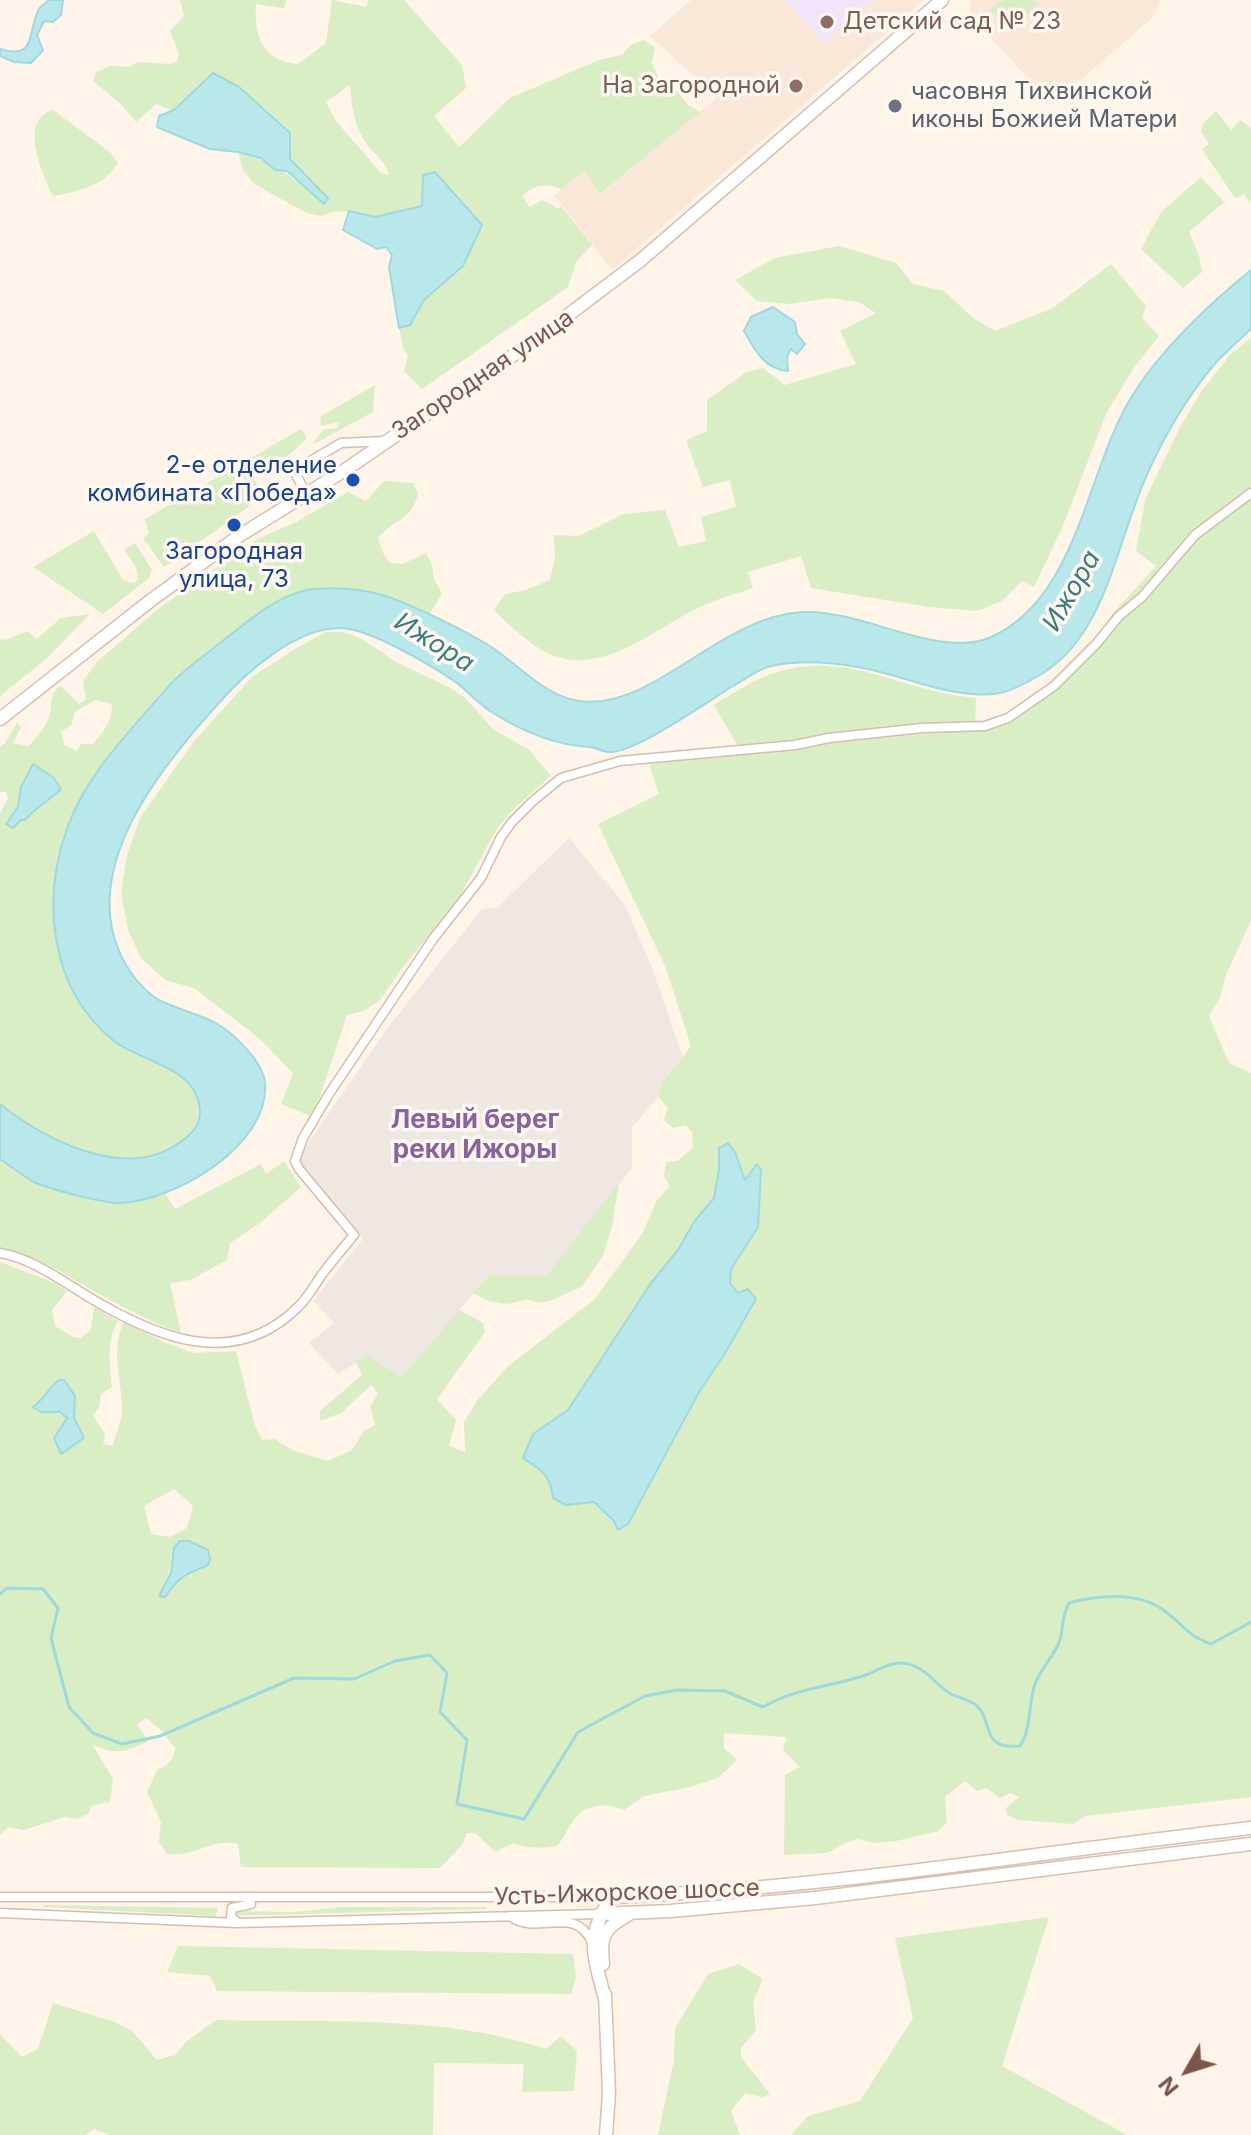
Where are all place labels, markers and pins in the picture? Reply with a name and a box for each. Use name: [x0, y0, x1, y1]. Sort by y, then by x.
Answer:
place label: Детский сад № 23: [843, 8, 1061, 36]
marker: Детский сад № 23: [818, 13, 836, 31]
place label: На Загородной: [602, 72, 780, 100]
marker: На Загородной: [787, 77, 805, 95]
place label: часовня Тихвинской иконы Божией Матери: [911, 78, 1177, 134]
marker: часовня Тихвинской иконы Божией Матери: [886, 97, 904, 115]
place label: 2-е отделение комбината «Победа»: [87, 452, 337, 508]
marker: 2-е отделение комбината «Победа»: [344, 471, 362, 489]
marker: Загородная улица, 73: [225, 516, 243, 534]
place label: Загородная улица, 73: [165, 538, 303, 594]

